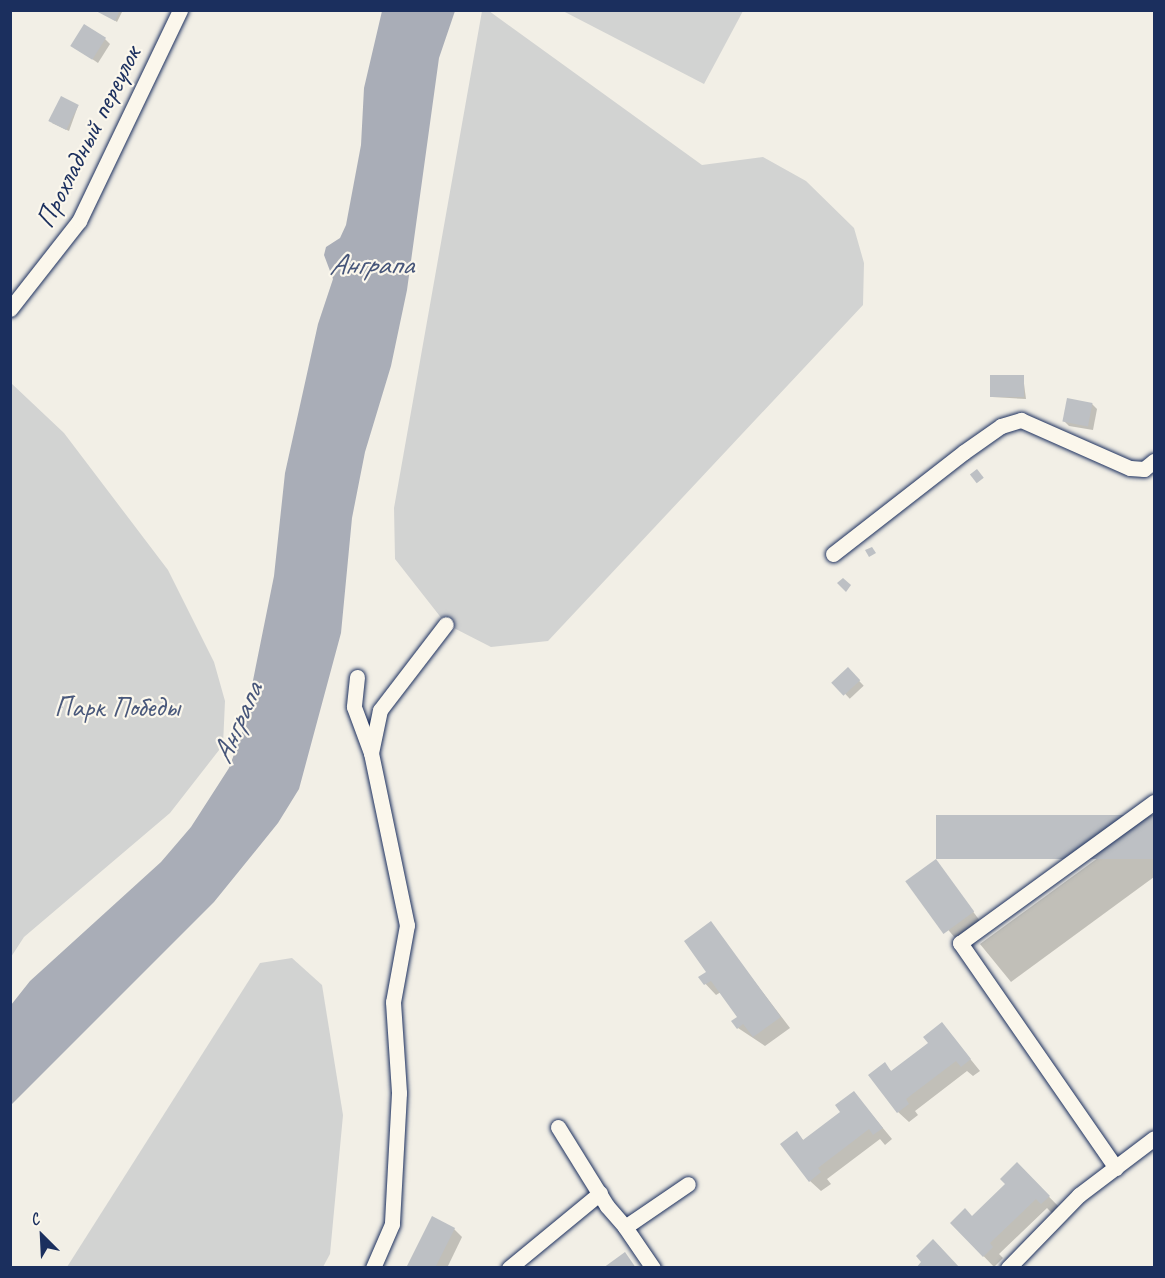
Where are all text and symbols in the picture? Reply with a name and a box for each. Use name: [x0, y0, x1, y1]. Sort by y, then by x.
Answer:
street label: Прохладный переулок: [28, 41, 148, 233]
water label: Анграпа: [329, 246, 413, 282]
water label: Анграпа: [203, 677, 271, 769]
park label: Парк Победы: [55, 690, 179, 724]
north arrow: [12, 1206, 72, 1266]
text: С: [27, 1209, 42, 1230]

